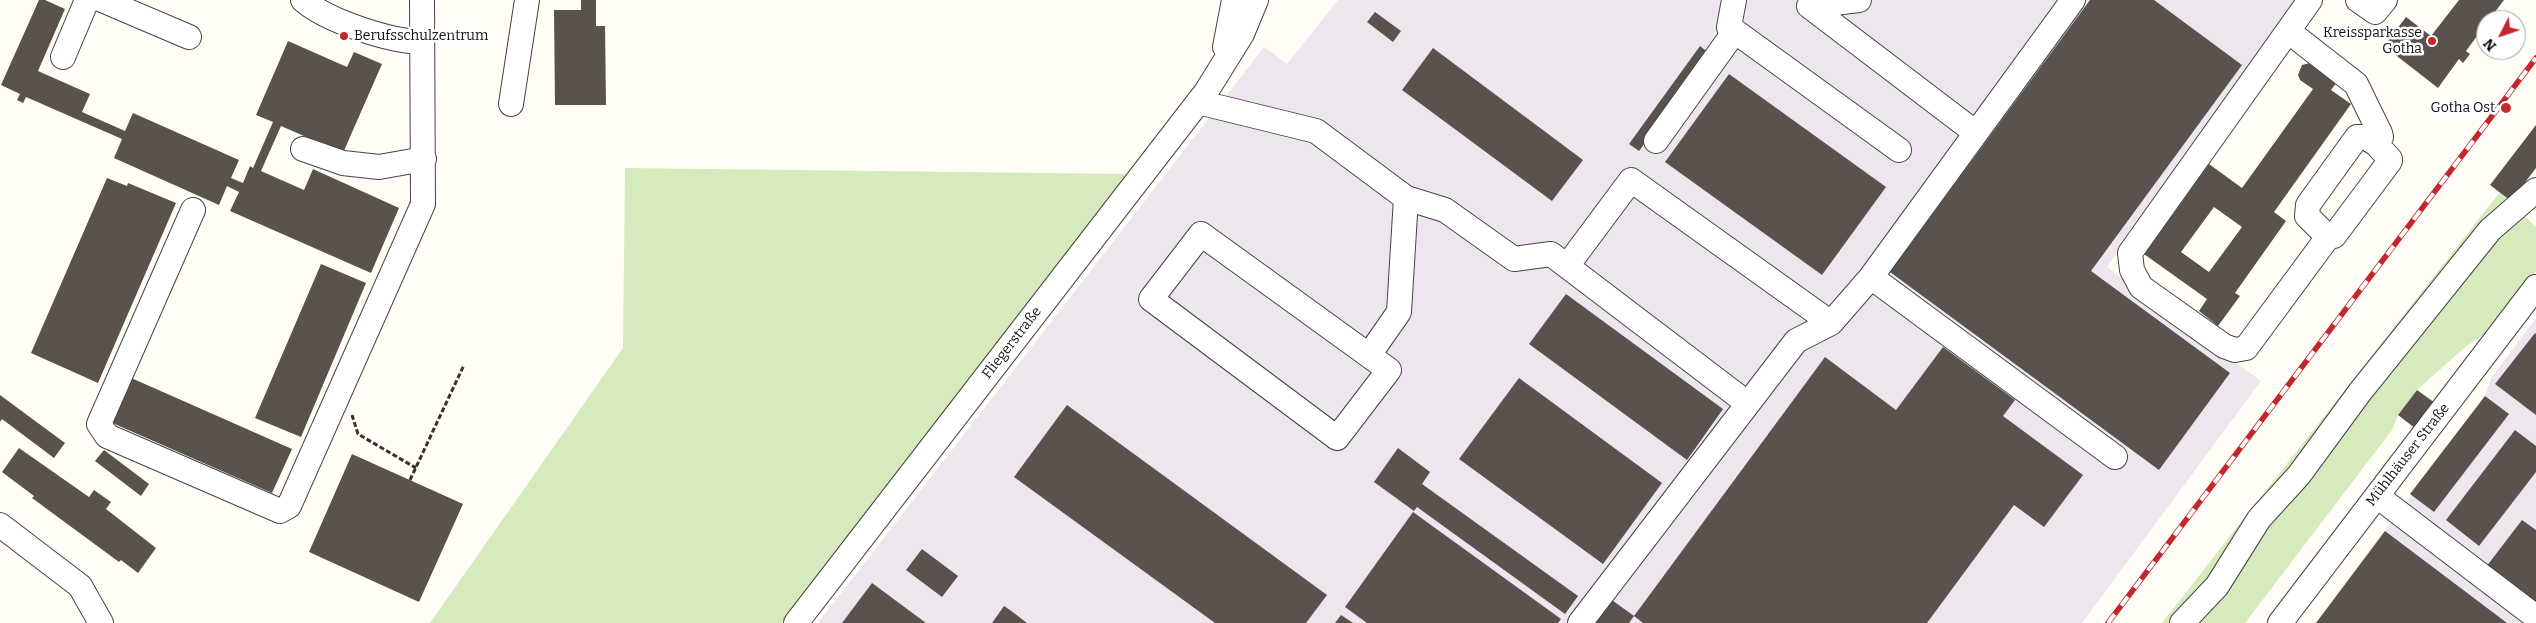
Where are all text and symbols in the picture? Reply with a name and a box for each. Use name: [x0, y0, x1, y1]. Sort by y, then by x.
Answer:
north arrow: [2476, 10, 2526, 60]
place label: Kreissparkasse Gotha: [2323, 25, 2422, 58]
place label: Berufsschulzentrum: [354, 28, 488, 44]
marker: Berufsschulzentrum: [338, 30, 350, 42]
marker: Kreissparkasse Gotha: [2426, 35, 2438, 47]
text: N: [2480, 35, 2500, 54]
place label: Gotha Ost: [2430, 100, 2495, 116]
marker: Gotha Ost: [2499, 101, 2513, 115]
street label: Fliegerstraße: [979, 304, 1045, 382]
street label: Mühlhäuser Straße: [2363, 400, 2453, 510]

